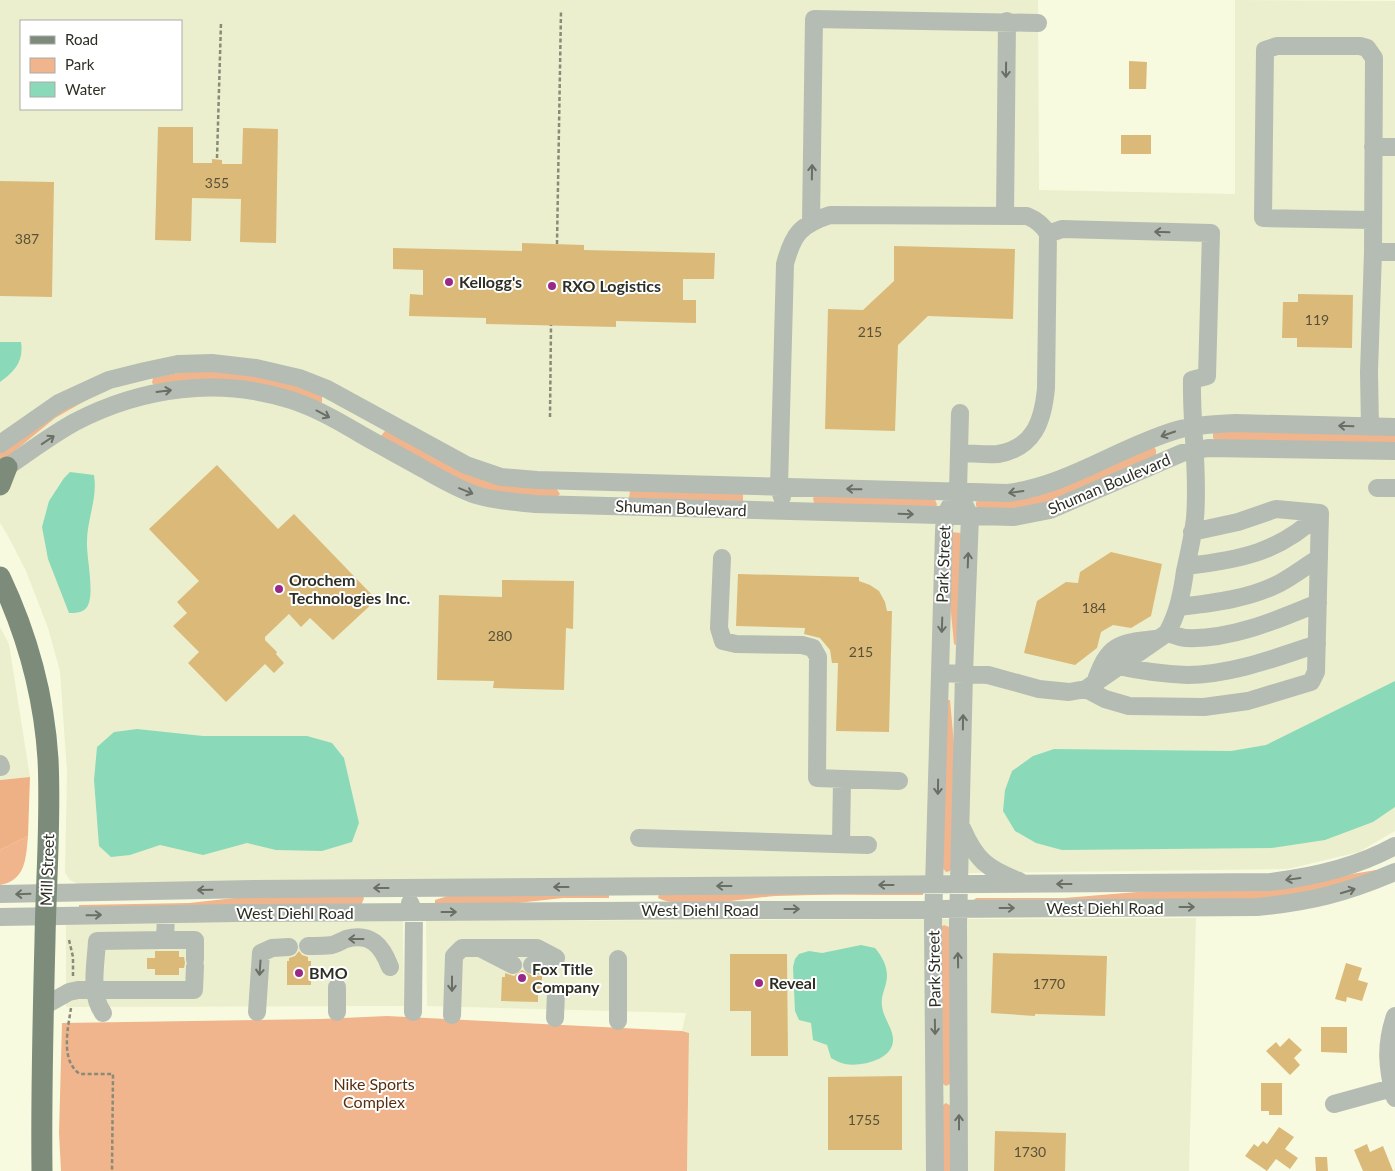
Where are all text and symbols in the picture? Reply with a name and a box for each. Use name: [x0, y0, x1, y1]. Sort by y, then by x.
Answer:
legend: [20, 20, 182, 110]
text: Road: [65, 30, 98, 48]
text: Park: [65, 55, 95, 73]
one-way arrow: [1001, 62, 1011, 78]
text: Water: [65, 80, 106, 98]
one-way arrow: [807, 164, 817, 180]
house number: 355: [205, 174, 229, 191]
one-way arrow: [1154, 227, 1170, 236]
house number: 387: [15, 230, 39, 247]
place label: Kellogg's: [459, 272, 522, 291]
marker: Kellogg's: [443, 276, 455, 288]
place label: RXO Logistics: [562, 276, 661, 295]
marker: RXO Logistics: [546, 280, 558, 292]
house number: 119: [1305, 311, 1329, 328]
house number: 215: [858, 323, 882, 340]
one-way arrow: [156, 386, 172, 396]
one-way arrow: [315, 409, 330, 419]
one-way arrow: [1339, 421, 1355, 431]
one-way arrow: [1160, 429, 1176, 439]
one-way arrow: [41, 435, 55, 445]
street label: Shuman Boulevard: [1045, 449, 1173, 518]
one-way arrow: [846, 484, 862, 494]
one-way arrow: [458, 487, 473, 496]
one-way arrow: [1009, 487, 1025, 497]
street label: Shuman Boulevard: [615, 496, 747, 519]
one-way arrow: [898, 510, 914, 519]
street label: Park Street: [932, 525, 953, 603]
one-way arrow: [963, 552, 972, 568]
place label: Orochem Technologies Inc.: [289, 570, 411, 607]
marker: Orochem Technologies Inc.: [273, 583, 285, 595]
house number: 184: [1082, 599, 1106, 616]
one-way arrow: [937, 617, 946, 633]
house number: 280: [488, 627, 512, 644]
house number: 215: [849, 643, 873, 660]
one-way arrow: [958, 715, 968, 731]
one-way arrow: [933, 779, 942, 795]
street label: Mill Street: [36, 833, 57, 906]
one-way arrow: [1285, 874, 1301, 884]
one-way arrow: [1056, 879, 1072, 889]
one-way arrow: [879, 880, 895, 890]
one-way arrow: [716, 881, 732, 891]
one-way arrow: [554, 882, 570, 892]
one-way arrow: [374, 884, 390, 893]
one-way arrow: [197, 885, 214, 895]
one-way arrow: [1340, 885, 1356, 895]
one-way arrow: [15, 889, 32, 899]
street label: West Diehl Road: [1046, 898, 1164, 917]
street label: West Diehl Road: [641, 900, 759, 919]
one-way arrow: [1178, 902, 1195, 912]
street label: West Diehl Road: [236, 903, 354, 922]
one-way arrow: [998, 903, 1015, 913]
one-way arrow: [784, 904, 800, 914]
one-way arrow: [440, 907, 457, 917]
one-way arrow: [86, 911, 102, 920]
street label: Park Street: [923, 930, 944, 1008]
one-way arrow: [348, 934, 364, 944]
one-way arrow: [953, 952, 963, 968]
place label: Fox Title Company: [532, 959, 600, 996]
one-way arrow: [255, 960, 264, 976]
place label: BMO: [309, 963, 348, 982]
marker: BMO: [293, 967, 305, 979]
marker: Fox Title Company: [516, 972, 528, 984]
place label: Reveal: [769, 973, 816, 992]
house number: 1770: [1033, 975, 1065, 992]
one-way arrow: [447, 976, 457, 992]
marker: Reveal: [753, 977, 765, 989]
one-way arrow: [930, 1018, 940, 1035]
park label: Nike Sports Complex: [333, 1074, 415, 1111]
house number: 1755: [848, 1111, 880, 1128]
one-way arrow: [954, 1115, 964, 1131]
house number: 1730: [1014, 1143, 1046, 1160]

